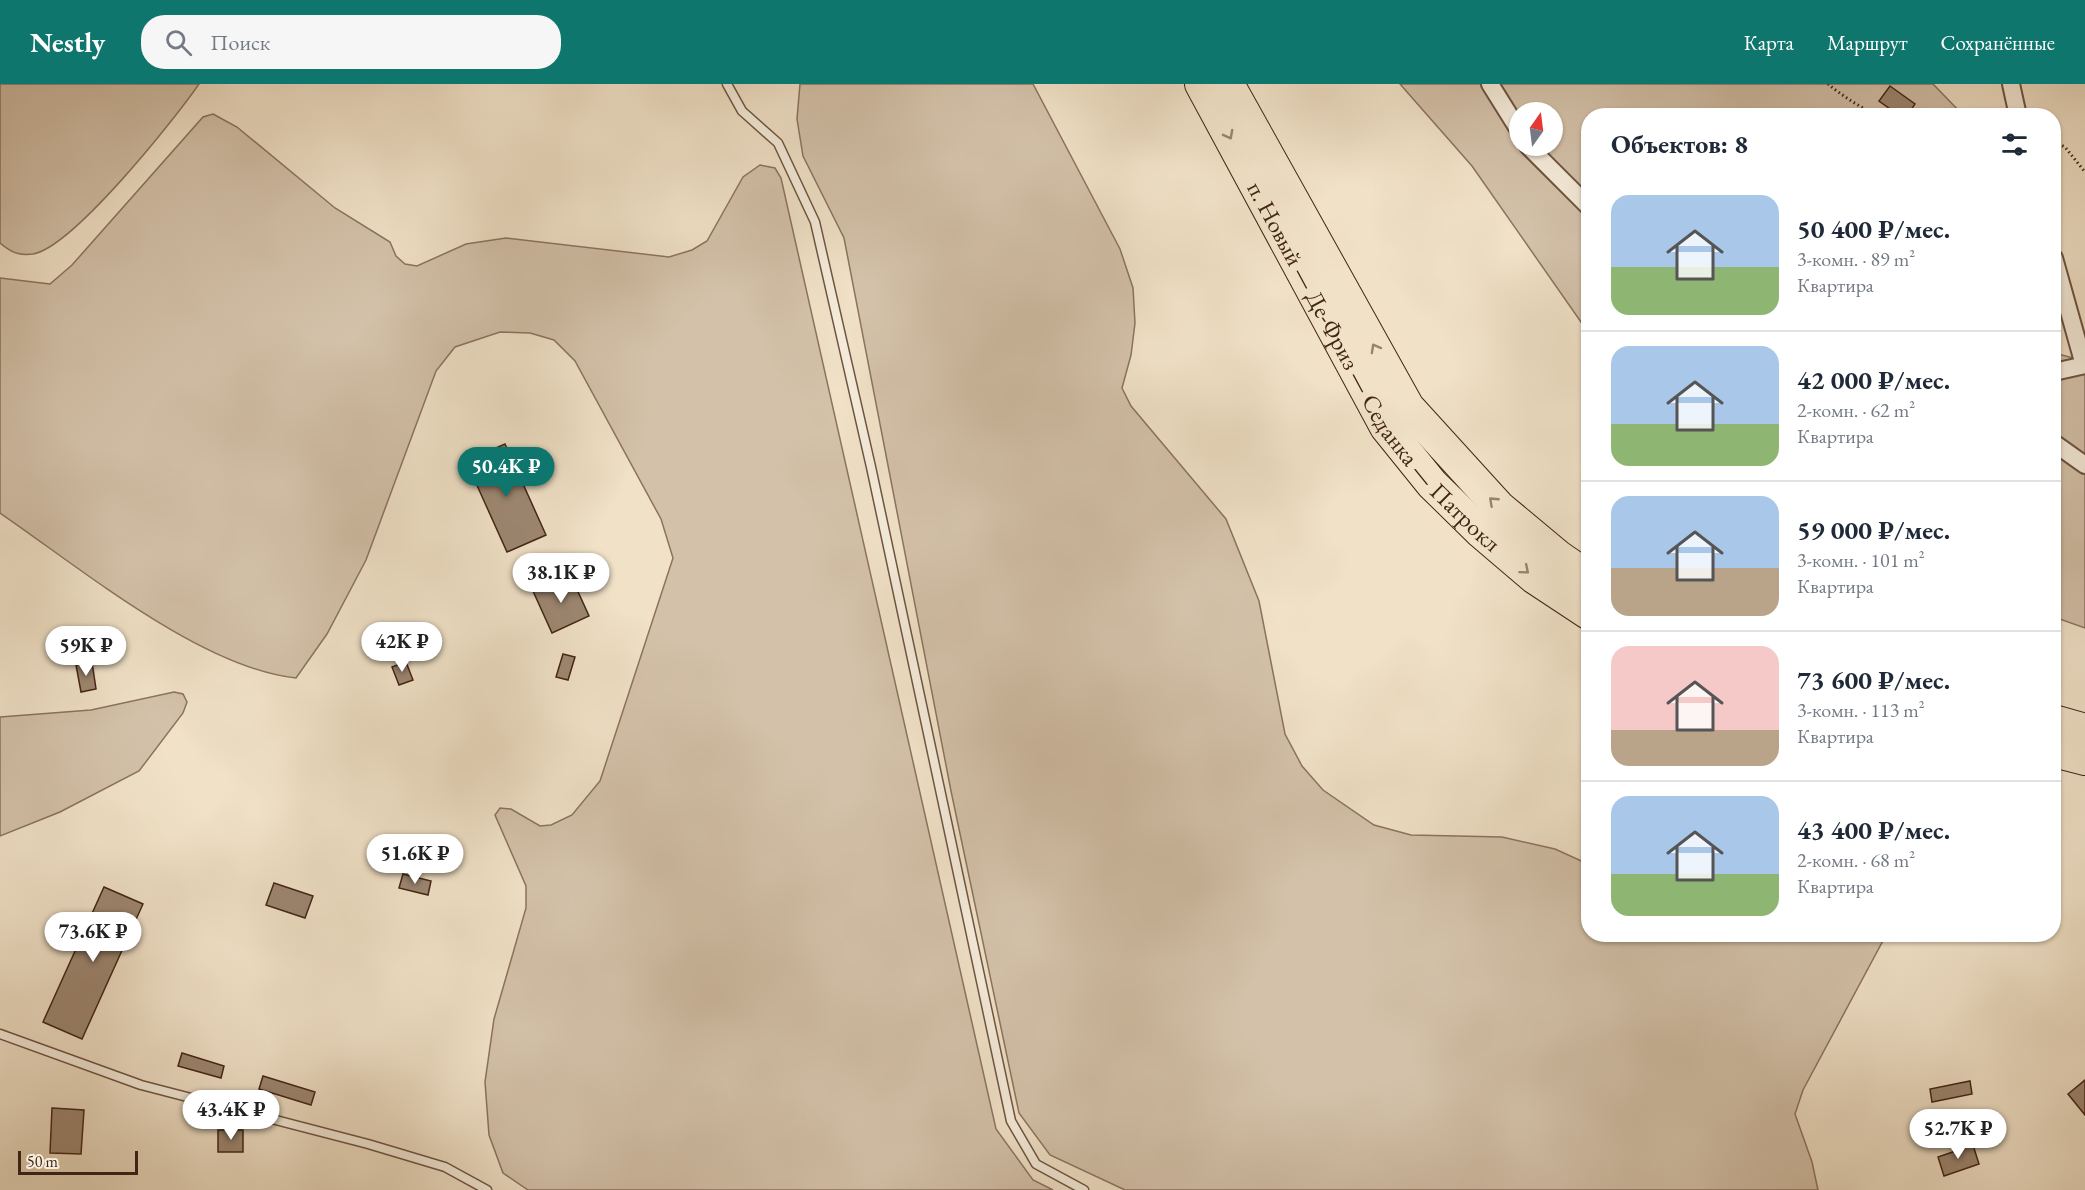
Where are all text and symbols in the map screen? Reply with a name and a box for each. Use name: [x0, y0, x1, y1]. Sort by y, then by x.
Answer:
search box: [141, 15, 561, 69]
text: Nestly: [30, 24, 105, 60]
icon: search: [162, 26, 195, 59]
text: Поиск: [210, 28, 270, 57]
text: Карта: [1744, 29, 1794, 56]
text: Маршрут: [1827, 29, 1908, 56]
text: Сохранённые: [1941, 29, 2055, 56]
north arrow: [1509, 102, 1563, 156]
map controls: [1509, 102, 1563, 156]
text: Объектов: 8: [1611, 127, 1748, 161]
icon: filters: [1998, 128, 2031, 161]
one-way arrow: [1222, 129, 1233, 140]
street label: п. Новый — Де-Фриз — Седанка — Патрокл: [1241, 176, 1508, 558]
text: 50 400 ₽/мес.: [1797, 212, 1950, 246]
icon: home: [1659, 219, 1731, 291]
text: 3-комн. · 89 m²: [1797, 246, 1915, 272]
text: Квартира: [1797, 272, 1874, 298]
one-way arrow: [1371, 344, 1382, 354]
text: 42 000 ₽/мес.: [1797, 363, 1950, 397]
icon: home: [1659, 370, 1731, 442]
text: 2-комн. · 62 m²: [1797, 397, 1915, 423]
text: Квартира: [1797, 423, 1874, 449]
pin: 50.4K ₽: [451, 447, 561, 498]
text: 50.4K ₽: [472, 453, 540, 479]
one-way arrow: [1489, 498, 1500, 509]
text: 59 000 ₽/мес.: [1797, 513, 1950, 547]
icon: home: [1659, 520, 1731, 592]
text: 3-комн. · 101 m²: [1797, 547, 1925, 573]
pin: 38.1K ₽: [506, 553, 616, 604]
text: 38.1K ₽: [527, 559, 595, 585]
one-way arrow: [1518, 562, 1529, 573]
text: Квартира: [1797, 573, 1874, 599]
pin: 42K ₽: [360, 622, 444, 673]
pin: 59K ₽: [44, 626, 128, 677]
text: 42K ₽: [375, 628, 429, 654]
text: 59K ₽: [59, 632, 113, 658]
text: 73 600 ₽/мес.: [1797, 663, 1950, 697]
icon: home: [1659, 670, 1731, 742]
text: 3-комн. · 113 m²: [1797, 697, 1925, 723]
text: Квартира: [1797, 723, 1874, 749]
text: 43 400 ₽/мес.: [1797, 813, 1950, 847]
icon: home: [1659, 820, 1731, 892]
pin: 51.6K ₽: [360, 834, 470, 885]
text: 51.6K ₽: [381, 840, 449, 866]
text: 2-комн. · 68 m²: [1797, 847, 1915, 873]
text: Квартира: [1797, 873, 1874, 899]
pin: 73.6K ₽: [38, 912, 148, 963]
text: 73.6K ₽: [59, 918, 127, 944]
pin: 43.4K ₽: [176, 1090, 286, 1141]
text: 43.4K ₽: [197, 1096, 265, 1122]
pin: 52.7K ₽: [1903, 1109, 2013, 1160]
text: 52.7K ₽: [1924, 1115, 1992, 1141]
scale bar: [18, 1148, 138, 1176]
text: 50 m: [27, 1151, 58, 1172]

